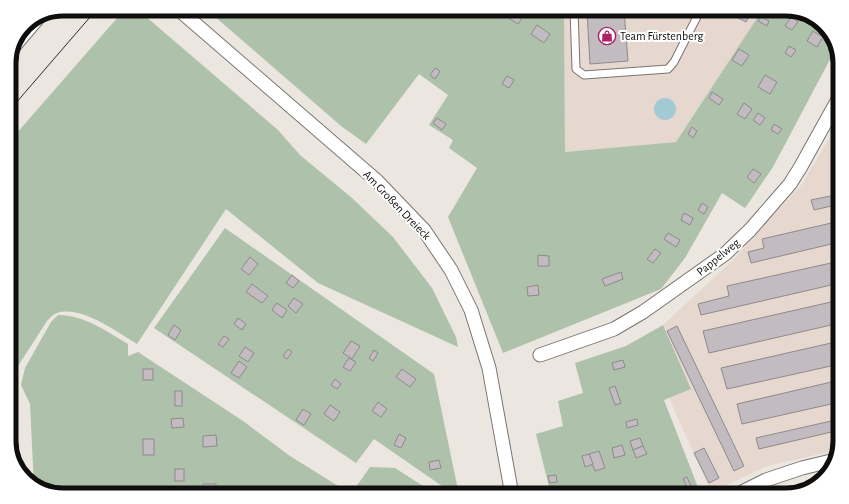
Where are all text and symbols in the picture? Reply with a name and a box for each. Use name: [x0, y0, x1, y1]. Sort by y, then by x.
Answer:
shop icon: Team Fürstenberg: [597, 26, 617, 46]
place label: Team Fürstenberg: [620, 30, 704, 42]
street label: Am Großen Dreieck: [361, 168, 433, 242]
street label: Pappelweg: [694, 236, 742, 278]

